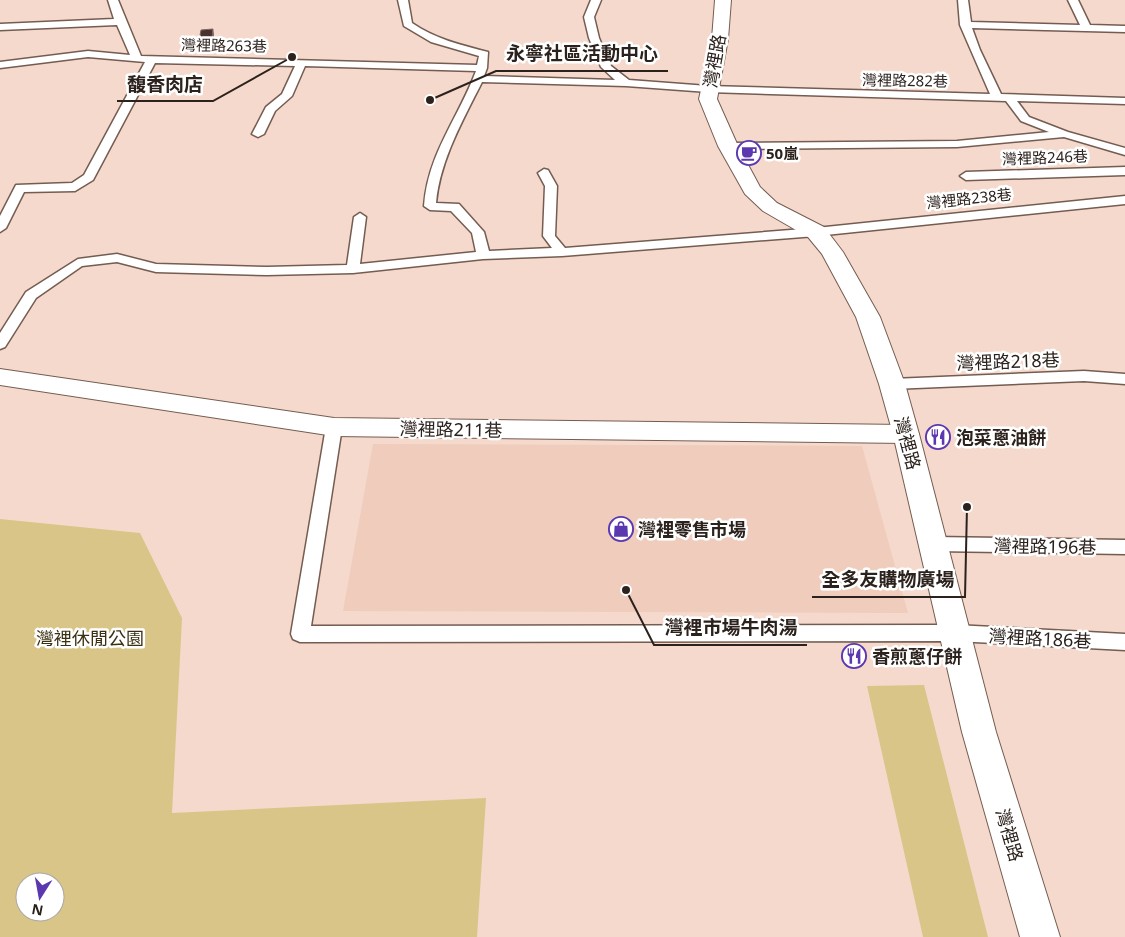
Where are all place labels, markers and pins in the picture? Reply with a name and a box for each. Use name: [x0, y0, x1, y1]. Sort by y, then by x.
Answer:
callout: 永寧社區活動中心: [496, 37, 668, 71]
callout: 馥香肉店: [117, 67, 213, 101]
cafe icon: 50嵐: [736, 140, 762, 166]
place label: 50嵐: [766, 143, 798, 163]
restaurant icon: 泡菜蔥油餅: [925, 424, 951, 450]
place label: 泡菜蔥油餅: [956, 425, 1046, 449]
shop icon: 灣裡零售市場: [608, 516, 634, 542]
place label: 灣裡零售市場: [638, 517, 746, 541]
callout: 全多友購物廣場: [812, 563, 965, 597]
callout: 灣裡市場牛肉湯: [654, 611, 807, 645]
restaurant icon: 香煎蔥仔餅: [841, 643, 867, 669]
place label: 香煎蔥仔餅: [872, 644, 962, 668]

